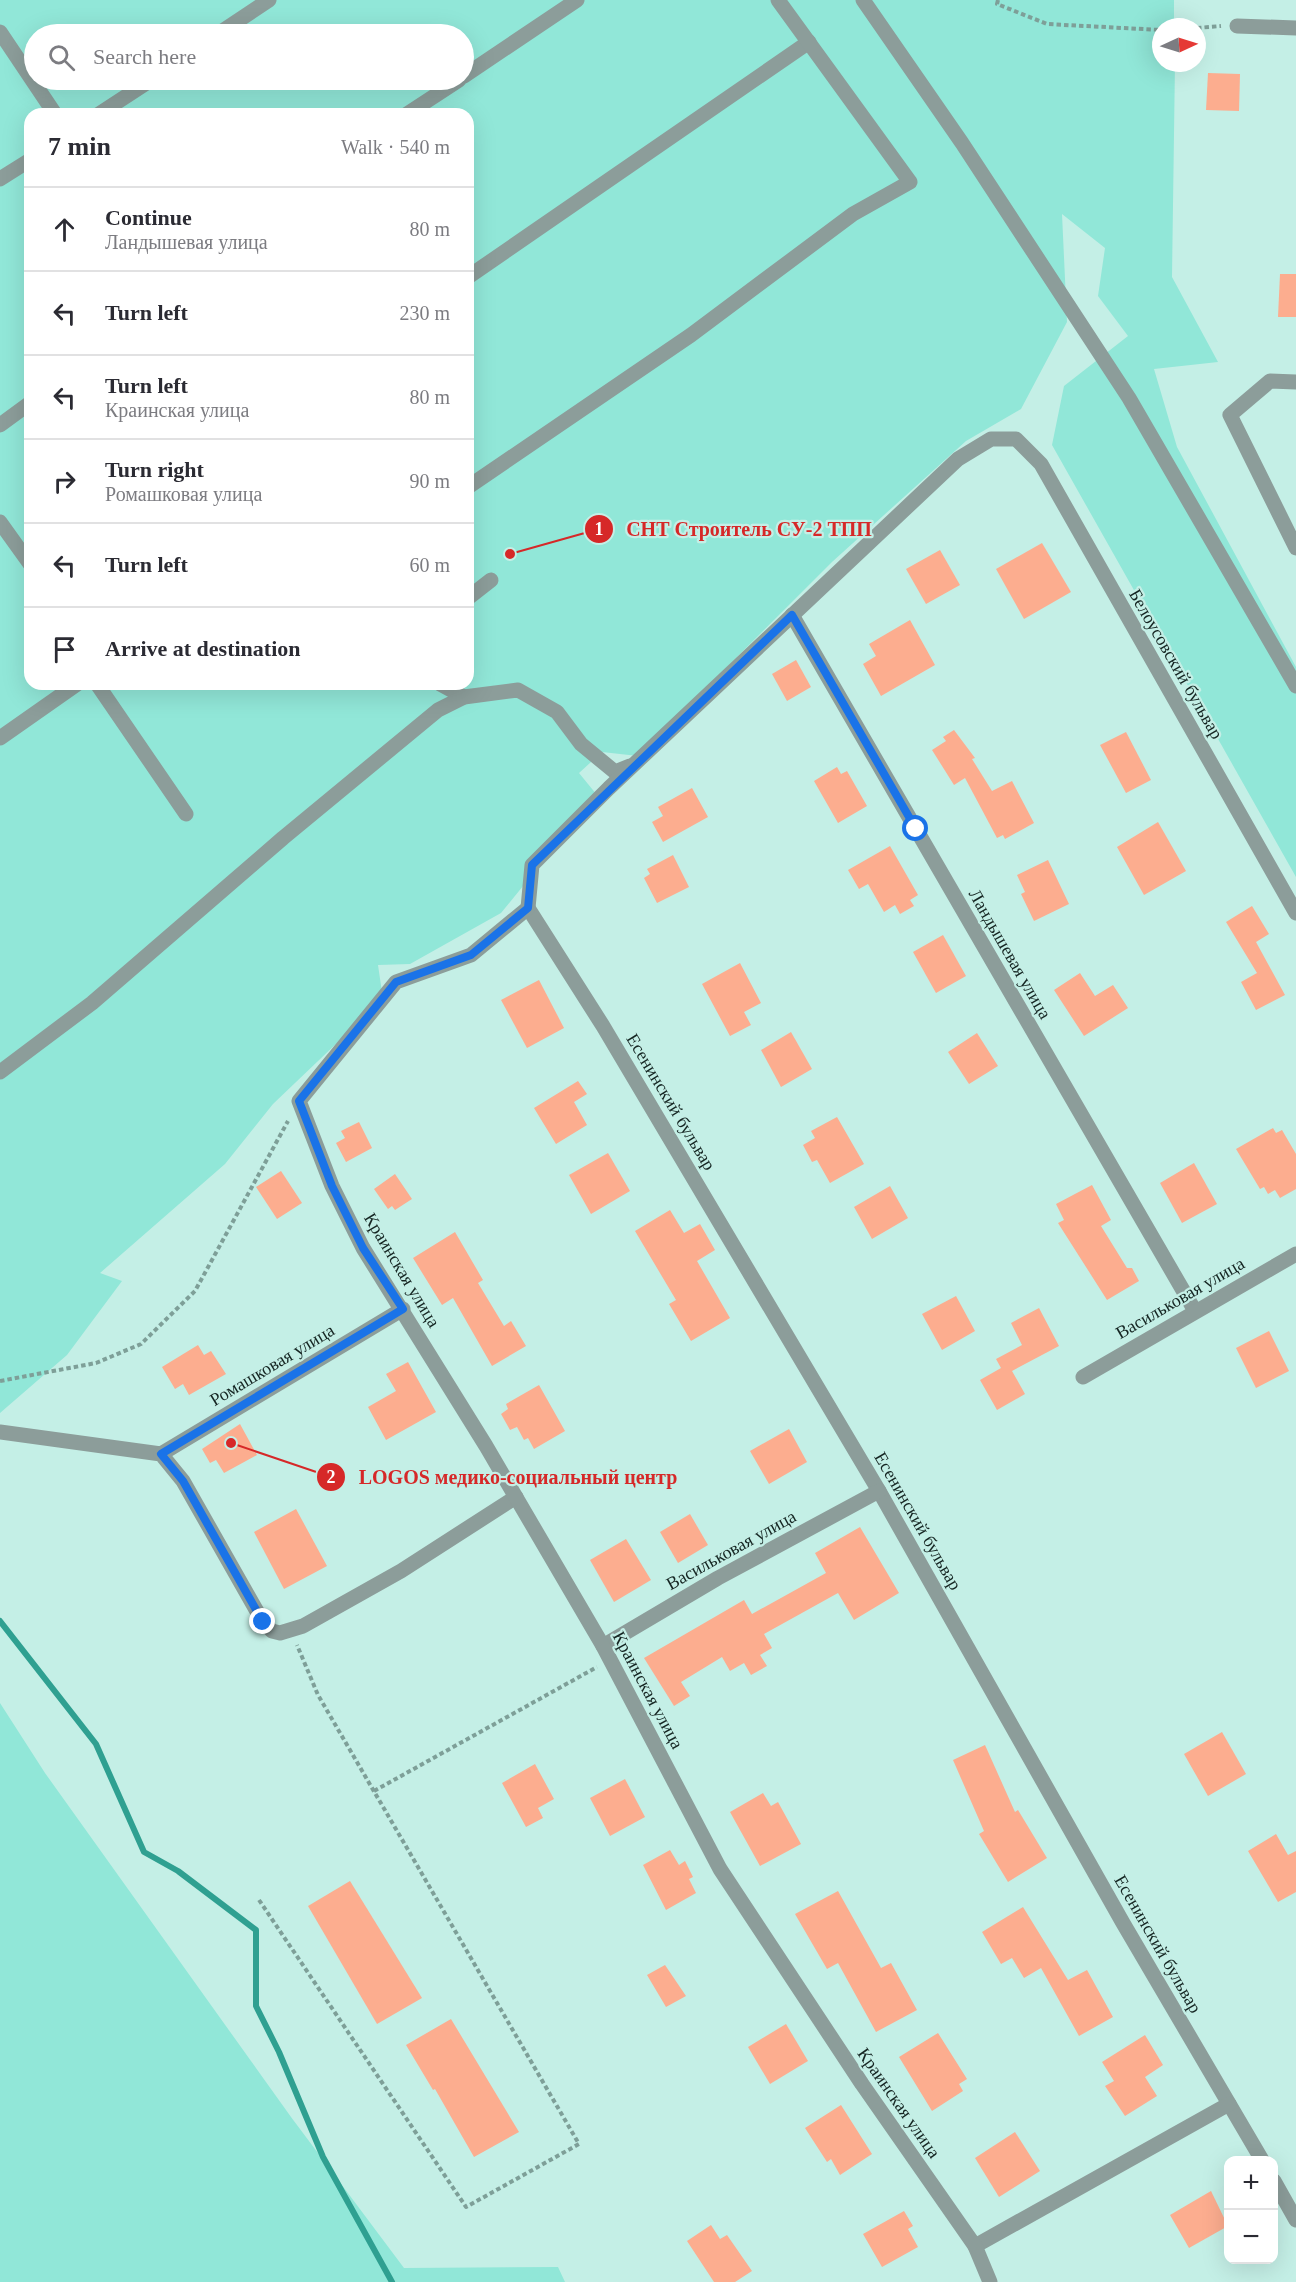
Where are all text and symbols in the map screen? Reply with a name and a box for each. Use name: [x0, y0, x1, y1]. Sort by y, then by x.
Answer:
north arrow: [1152, 18, 1206, 72]
search box: [24, 24, 474, 90]
icon: search: [45, 41, 78, 74]
text: Search here: [93, 44, 196, 69]
text: 7 min: [48, 132, 111, 161]
text: Walk · 540 m: [341, 136, 450, 158]
text: Continue: [105, 205, 192, 230]
icon: ahead: [48, 213, 81, 246]
text: 80 m: [409, 218, 450, 240]
text: Ландышевая улица: [105, 231, 268, 253]
icon: left: [48, 297, 81, 330]
text: Turn left: [105, 300, 188, 325]
text: 230 m: [399, 302, 450, 324]
text: Turn left: [105, 373, 188, 398]
icon: left: [48, 381, 81, 414]
text: 80 m: [409, 386, 450, 408]
text: Краинская улица: [105, 399, 249, 421]
text: Turn right: [105, 457, 204, 482]
icon: right: [48, 465, 81, 498]
text: 90 m: [409, 470, 450, 492]
text: Ромашковая улица: [105, 483, 262, 505]
callout: СНТ Строитель СУ-2 ТПП: [584, 510, 884, 548]
text: СНТ Строитель СУ-2 ТПП: [626, 518, 872, 541]
text: 1: [595, 519, 604, 539]
icon: left: [48, 549, 81, 582]
text: Turn left: [105, 552, 188, 577]
text: 60 m: [409, 554, 450, 576]
street label: Белоусовский бульвар: [1125, 586, 1227, 742]
icon: arrive: [48, 633, 81, 666]
text: Arrive at destination: [105, 636, 301, 661]
route start: [902, 815, 928, 841]
street label: Ландышевая улица: [965, 886, 1055, 1022]
street label: Есенинский бульвар: [622, 1030, 720, 1174]
street label: Краинская улица: [360, 1209, 444, 1331]
street label: Васильковая улица: [1112, 1253, 1248, 1343]
street label: Ромашковая улица: [206, 1320, 338, 1410]
street label: Есенинский бульвар: [870, 1449, 966, 1593]
callout: LOGOS медико-социальный центр: [316, 1458, 689, 1496]
text: LOGOS медико-социальный центр: [359, 1466, 677, 1489]
text: 2: [327, 1467, 336, 1487]
street label: Васильковая улица: [663, 1506, 799, 1594]
route end: [249, 1608, 275, 1634]
street label: Краинская улица: [609, 1628, 687, 1752]
street label: Есенинский бульвар: [1110, 1872, 1206, 2016]
street label: Краинская улица: [854, 2044, 944, 2162]
map controls: [1224, 2156, 1278, 2264]
button: +: [1224, 2156, 1278, 2210]
button: −: [1224, 2210, 1278, 2264]

